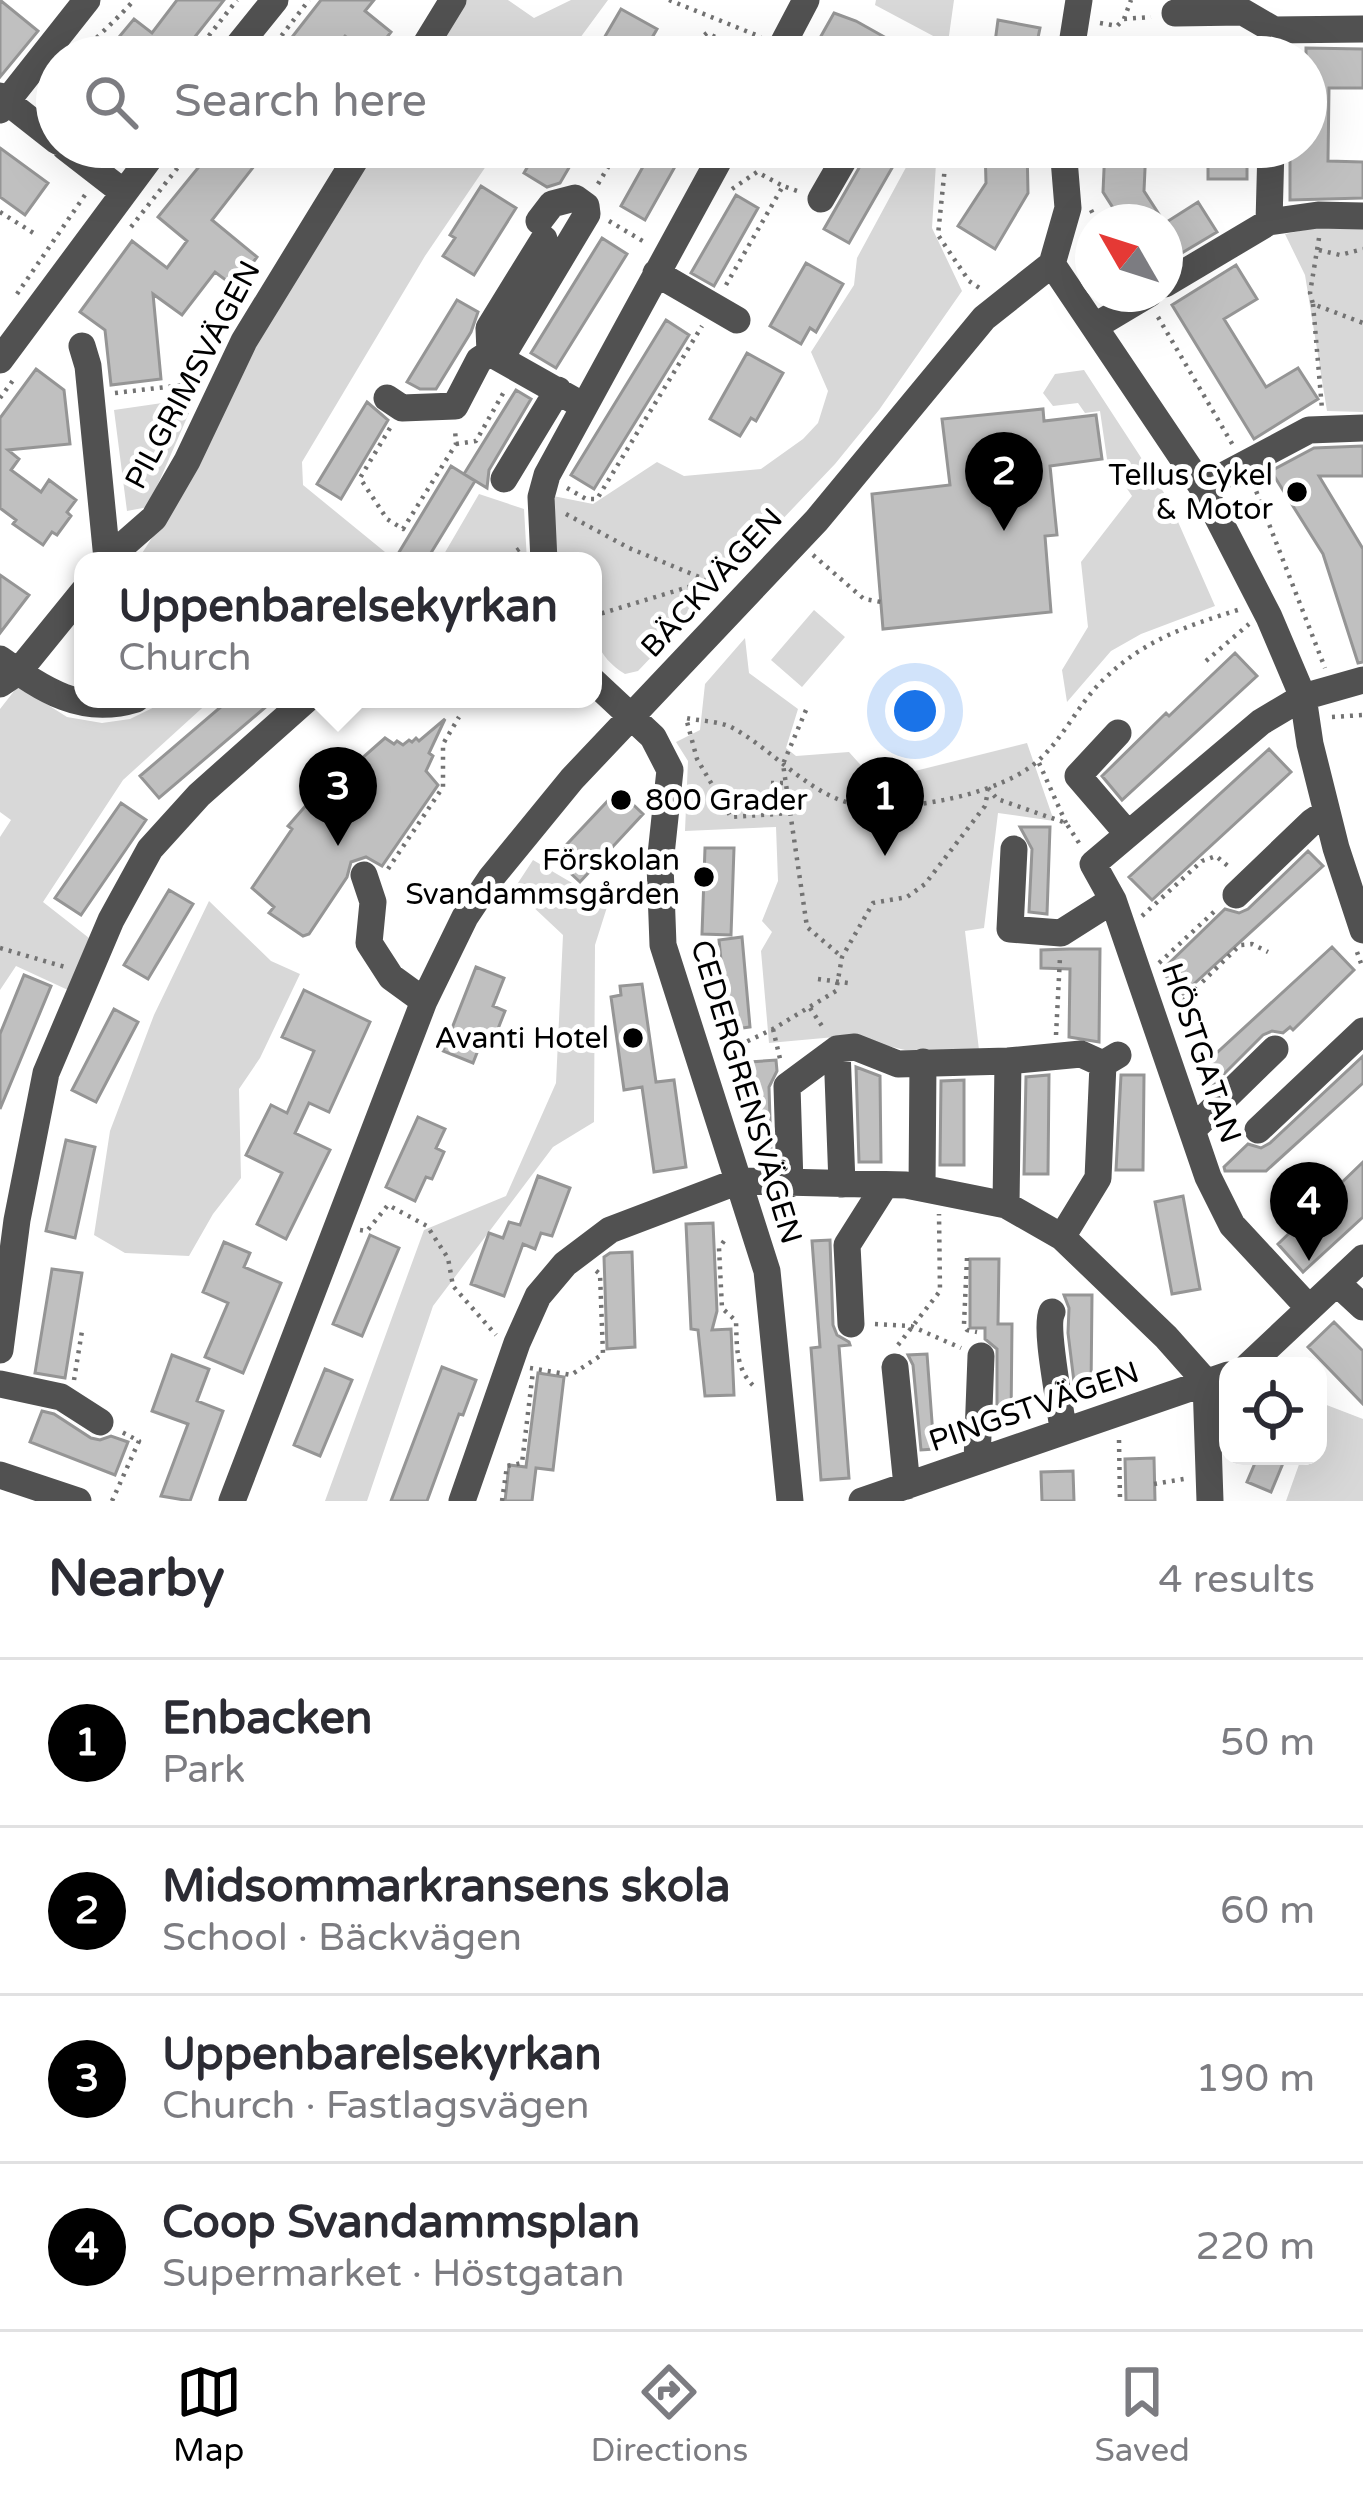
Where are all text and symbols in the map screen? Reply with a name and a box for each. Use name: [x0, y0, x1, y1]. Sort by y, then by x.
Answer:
search box: [36, 36, 1327, 168]
icon: search: [78, 69, 144, 135]
text: Search here: [174, 75, 427, 129]
north arrow: [1075, 204, 1183, 312]
street label: PILGRIMSVÄGEN: [117, 254, 269, 496]
pin: 2: [965, 432, 1043, 531]
place label: Tellus Cykel & Motor: [1108, 457, 1274, 528]
marker: Tellus Cykel & Motor: [1284, 479, 1310, 505]
street label: BÄCKVÄGEN: [633, 500, 791, 666]
popup: [74, 552, 602, 708]
text: Uppenbarelsekyrkan: [118, 580, 558, 634]
text: Church: [118, 634, 252, 681]
your location: [885, 681, 945, 741]
pin: 3: [299, 747, 377, 846]
pin: 1: [846, 757, 924, 856]
place label: 800 Grader: [645, 782, 808, 819]
marker: 800 Grader: [608, 787, 634, 813]
place label: Förskolan Svandammsgården: [405, 842, 680, 913]
marker: Förskolan Svandammsgården: [691, 864, 717, 890]
street label: CEDERGRENSVÄGEN: [682, 935, 810, 1249]
street label: HÖSTGATAN: [1153, 958, 1249, 1148]
place label: Avanti Hotel: [434, 1020, 609, 1057]
marker: Avanti Hotel: [620, 1025, 646, 1051]
pin: 4: [1270, 1162, 1348, 1261]
street label: PINGSTVÄGEN: [924, 1354, 1144, 1460]
map controls: [1219, 1357, 1327, 1465]
button: locate: [1219, 1357, 1327, 1465]
text: Nearby: [48, 1548, 225, 1610]
text: 4 results: [1158, 1556, 1315, 1603]
text: Enbacken: [162, 1692, 372, 1746]
text: 1: [75, 1719, 99, 1766]
text: 50 m: [1220, 1719, 1315, 1766]
text: Park: [162, 1746, 245, 1793]
text: Midsommarkransens skola: [162, 1860, 731, 1914]
text: 2: [75, 1887, 99, 1934]
text: 60 m: [1220, 1887, 1315, 1934]
text: School · Bäckvägen: [162, 1914, 522, 1961]
text: Uppenbarelsekyrkan: [162, 2028, 602, 2082]
text: 3: [75, 2055, 99, 2102]
text: 190 m: [1196, 2055, 1315, 2102]
text: Church · Fastlagsvägen: [162, 2082, 589, 2129]
text: Coop Svandammsplan: [162, 2196, 640, 2250]
text: 4: [75, 2223, 99, 2270]
text: 220 m: [1196, 2223, 1315, 2270]
text: Supermarket · Höstgatan: [162, 2250, 624, 2297]
tab: Map: [173, 2359, 244, 2470]
tab: Directions: [590, 2359, 748, 2470]
tab: Saved: [1095, 2359, 1190, 2470]

